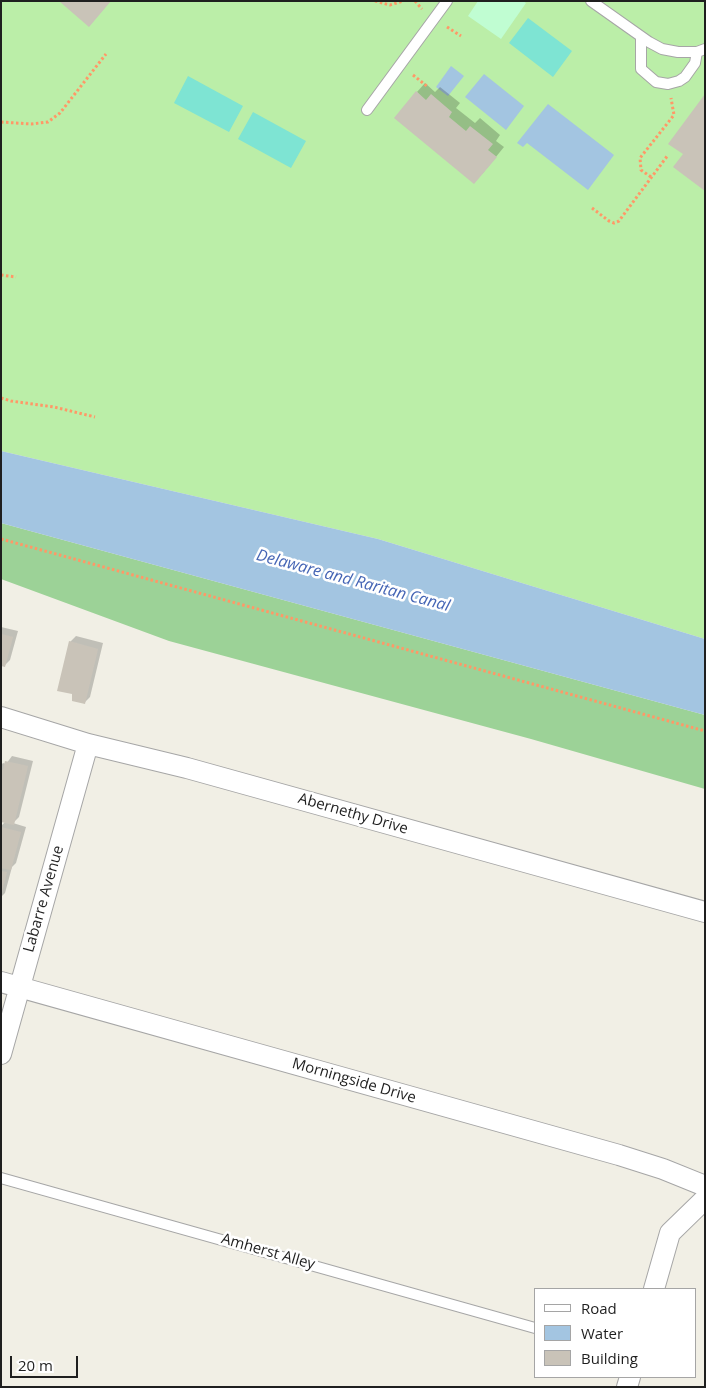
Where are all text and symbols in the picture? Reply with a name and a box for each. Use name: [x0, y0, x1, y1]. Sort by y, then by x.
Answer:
water label: Delaware and Raritan Canal: [254, 546, 452, 616]
street label: Abernethy Drive: [296, 790, 410, 838]
street label: Labarre Avenue: [20, 843, 68, 955]
street label: Morningside Drive: [290, 1055, 418, 1107]
street label: Amherst Alley: [219, 1230, 317, 1274]
legend: [534, 1288, 696, 1378]
text: Road: [581, 1298, 617, 1318]
text: Water: [581, 1323, 623, 1343]
scale bar: [12, 1346, 80, 1378]
text: Building: [581, 1348, 638, 1368]
text: 20 m: [18, 1355, 53, 1375]

